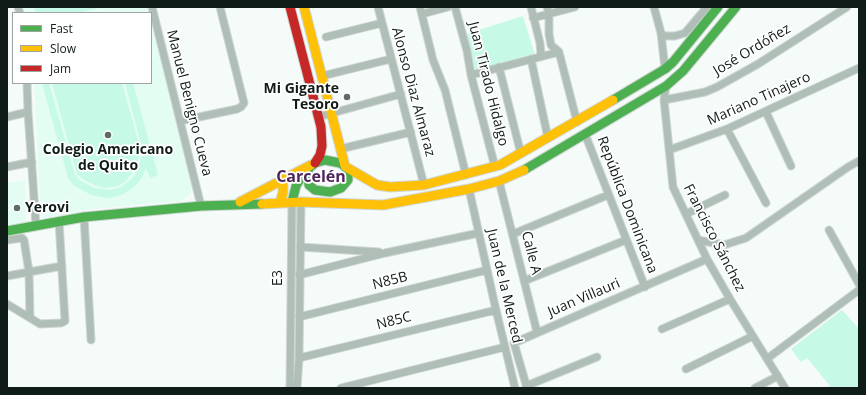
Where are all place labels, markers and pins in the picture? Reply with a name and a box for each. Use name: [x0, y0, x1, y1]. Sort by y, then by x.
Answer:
place label: Mi Gigante Tesoro: [264, 81, 339, 114]
marker: Mi Gigante Tesoro: [342, 92, 352, 102]
marker: Colegio Americano de Quito: [103, 130, 113, 140]
place label: Colegio Americano de Quito: [43, 142, 173, 174]
place label: Yerovi: [25, 200, 69, 216]
marker: Yerovi: [12, 203, 22, 213]

